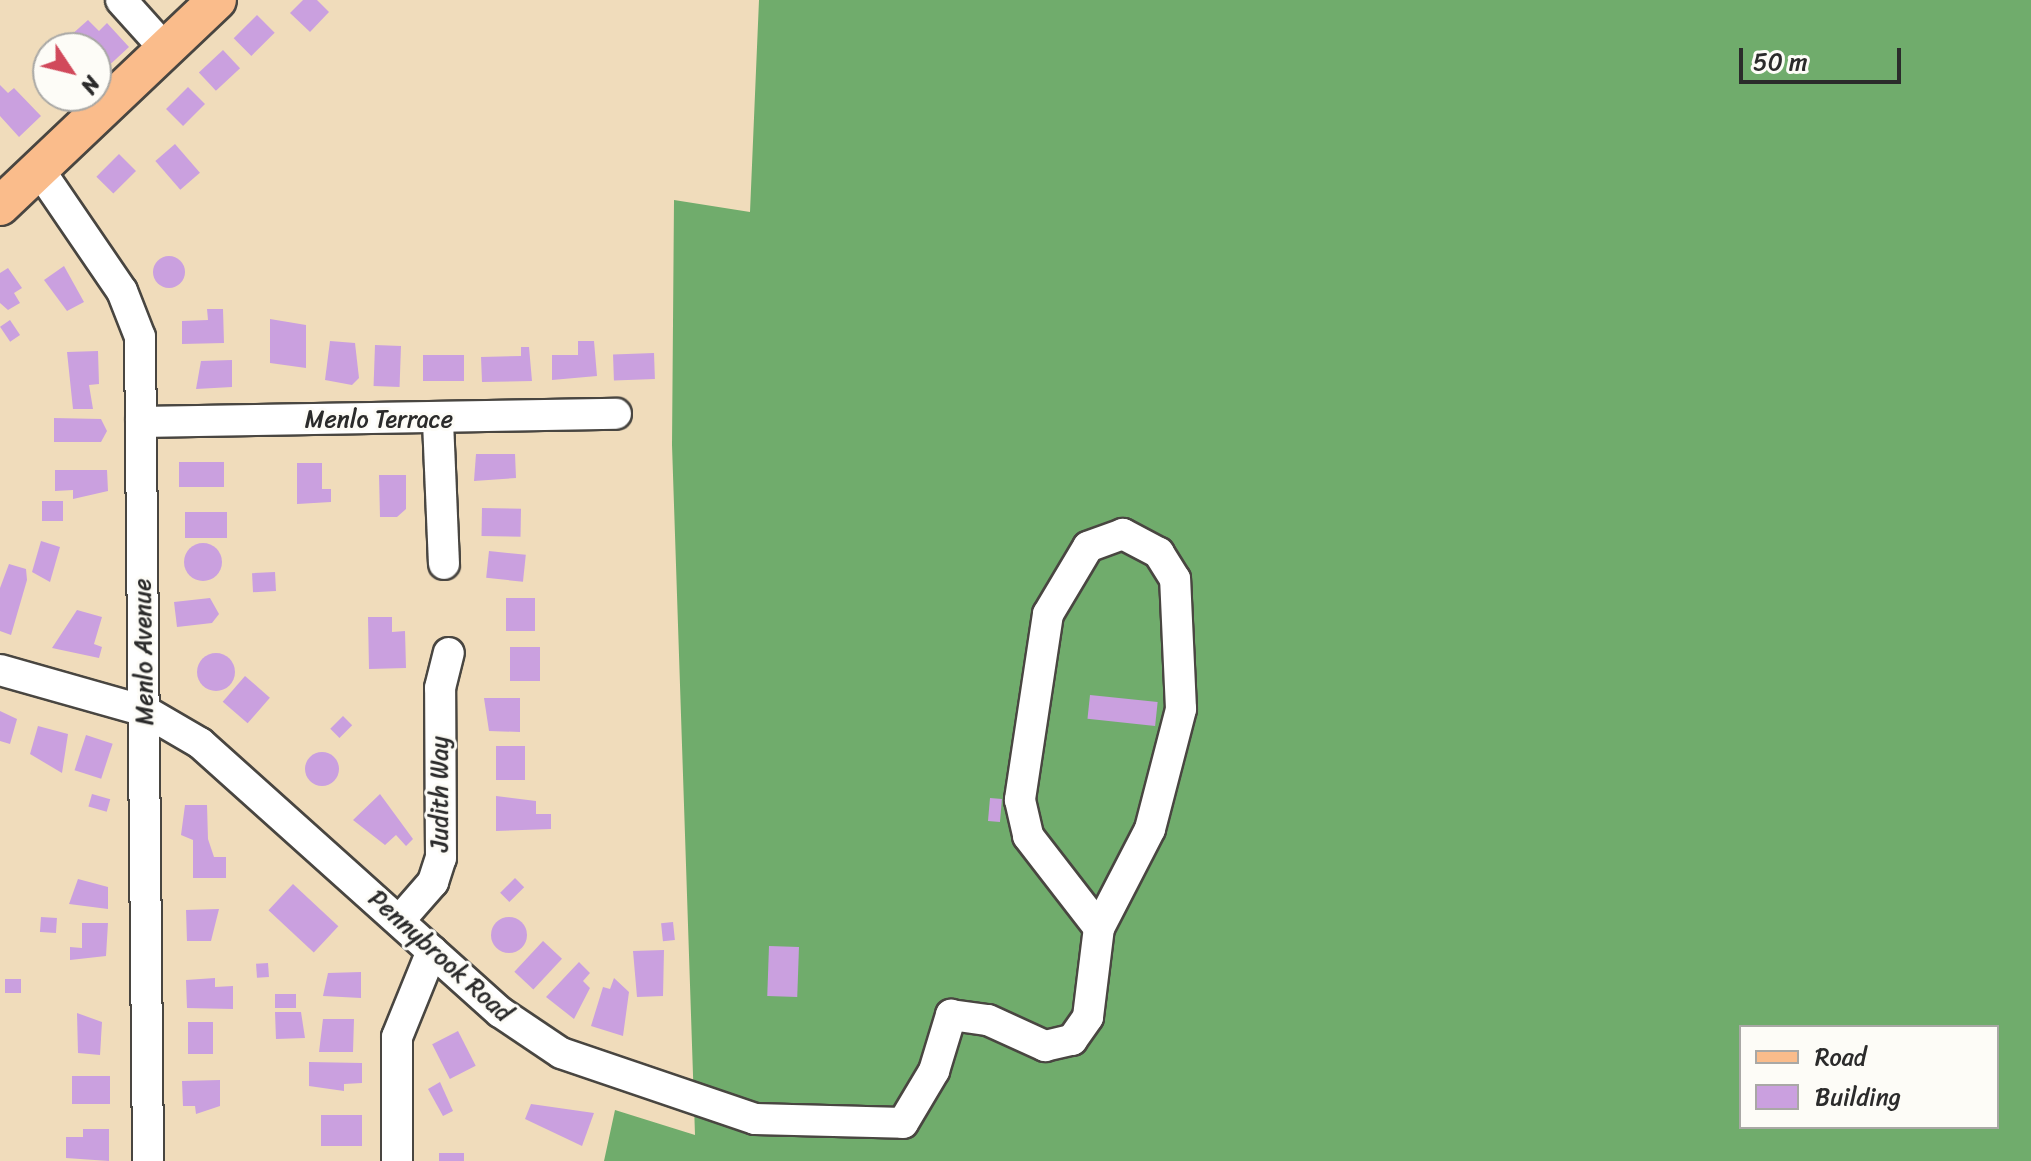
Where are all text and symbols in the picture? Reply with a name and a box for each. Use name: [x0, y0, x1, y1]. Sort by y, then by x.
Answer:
north arrow: [32, 32, 112, 112]
scale bar: [1743, 32, 1905, 82]
text: 50 m: [1753, 41, 1808, 83]
text: N: [70, 67, 111, 102]
street label: Menlo Terrace: [305, 406, 453, 434]
street label: Menlo Avenue: [128, 578, 160, 726]
street label: Judith Way: [426, 736, 454, 852]
street label: Pennybrook Road: [363, 884, 517, 1028]
legend: [1739, 1025, 1999, 1129]
text: Road: [1815, 1036, 1866, 1078]
text: Building: [1815, 1076, 1901, 1118]

